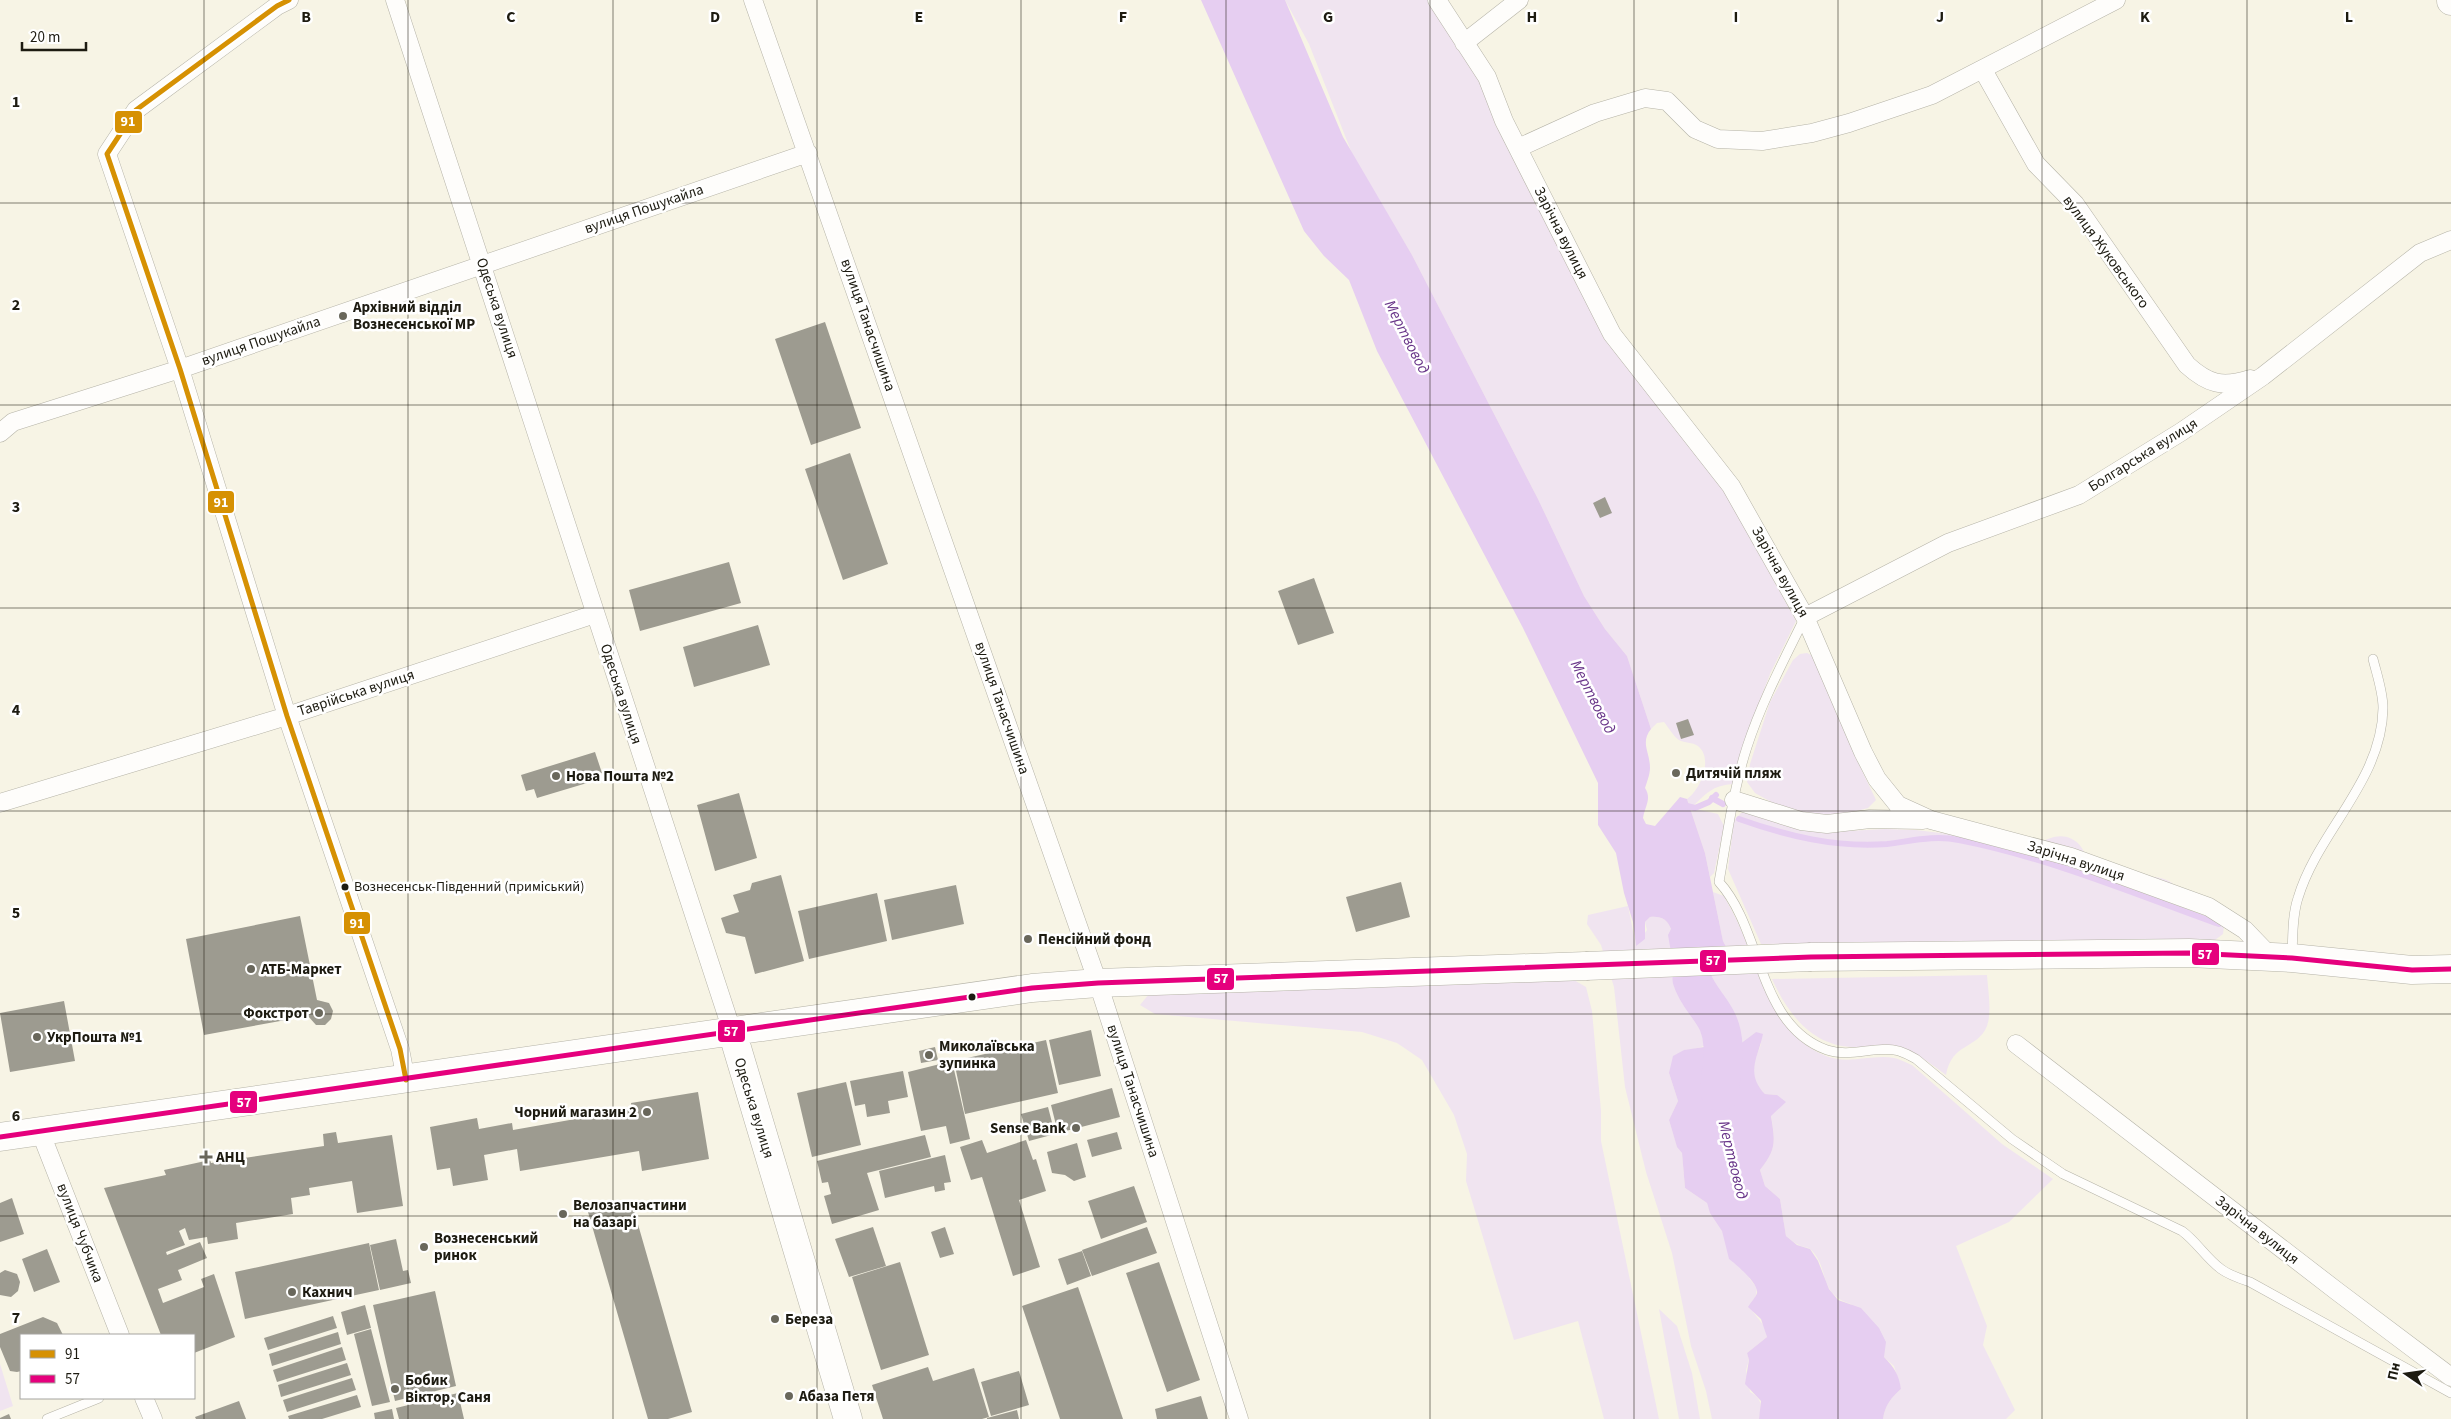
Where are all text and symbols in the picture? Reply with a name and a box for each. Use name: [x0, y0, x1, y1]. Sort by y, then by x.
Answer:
text: B: [301, 6, 311, 28]
text: C: [506, 6, 516, 28]
text: D: [710, 6, 720, 28]
text: E: [915, 6, 923, 28]
text: F: [1119, 6, 1127, 28]
text: G: [1323, 6, 1333, 28]
text: H: [1527, 6, 1537, 28]
text: I: [1734, 6, 1738, 28]
text: J: [1936, 6, 1944, 28]
text: K: [2140, 6, 2150, 28]
text: L: [2345, 6, 2353, 28]
scale bar: [22, 20, 86, 52]
text: 20 m: [30, 27, 60, 48]
text: 1: [12, 91, 20, 113]
line badge: 91: [114, 110, 143, 134]
text: 91: [121, 112, 135, 132]
street label: вулиця Пошукайла: [582, 179, 706, 239]
street label: Зарічна вулиця: [1529, 183, 1593, 283]
street label: вулиця Жуковського: [2058, 191, 2154, 313]
street label: Одеська вулиця: [471, 255, 523, 361]
street label: вулиця Танасчишина: [835, 256, 901, 394]
text: 2: [12, 294, 20, 316]
water label: Мертвовод: [1379, 296, 1435, 378]
place label: Архівний відділ Вознесенської МР: [352, 297, 475, 335]
marker: Архівний відділ Вознесенської МР: [337, 310, 349, 322]
street label: вулиця Пошукайла: [199, 311, 323, 371]
street label: Болгарська вулиця: [2084, 413, 2202, 497]
line badge: 91: [207, 490, 235, 514]
text: 91: [214, 493, 228, 513]
text: 3: [12, 496, 20, 518]
street label: Зарічна вулиця: [1746, 523, 1814, 621]
street label: вулиця Танасчишина: [969, 639, 1035, 777]
street label: Одеська вулиця: [595, 641, 647, 747]
water label: Мертвовод: [1565, 656, 1621, 738]
street label: Таврійська вулиця: [295, 664, 417, 722]
text: 4: [12, 699, 21, 721]
place label: Дитячій пляж: [1686, 763, 1782, 784]
place label: Нова Пошта №2: [566, 766, 674, 787]
marker: Дитячій пляж: [1670, 767, 1682, 779]
marker: Нова Пошта №2: [550, 770, 562, 782]
street label: Зарічна вулиця: [2024, 835, 2128, 887]
place label: Вознесенськ-Південний (приміський): [354, 877, 584, 897]
marker: Вознесенськ-Південний (приміський): [340, 882, 350, 892]
text: 5: [12, 902, 20, 924]
line badge: 91: [343, 911, 371, 935]
text: 91: [350, 914, 364, 934]
place label: Пенсійний фонд: [1038, 929, 1151, 950]
marker: Пенсійний фонд: [1022, 933, 1034, 945]
line badge: 57: [2191, 942, 2220, 966]
text: 57: [2198, 945, 2212, 965]
line badge: 57: [1699, 949, 1727, 973]
text: 57: [1706, 951, 1720, 971]
place label: АТБ-Маркет: [260, 959, 342, 980]
marker: АТБ-Маркет: [245, 963, 257, 975]
line badge: 57: [1206, 967, 1235, 991]
text: 57: [1214, 969, 1228, 989]
unlabelled marker: [967, 992, 977, 1002]
place label: Фокстрот: [243, 1003, 309, 1024]
marker: Фокстрот: [313, 1007, 325, 1019]
line badge: 57: [717, 1019, 746, 1043]
text: 57: [724, 1022, 738, 1042]
street label: вулиця Танасчишина: [1102, 1022, 1164, 1160]
place label: УкрПошта №1: [47, 1027, 142, 1048]
marker: УкрПошта №1: [31, 1031, 43, 1043]
place label: Миколаївська зупинка: [939, 1036, 1035, 1074]
marker: Миколаївська зупинка: [923, 1049, 935, 1061]
street label: Одеська вулиця: [729, 1055, 779, 1161]
line badge: 57: [229, 1090, 258, 1114]
text: 57: [237, 1093, 251, 1113]
place label: Чорний магазин 2: [514, 1102, 637, 1123]
text: 6: [12, 1105, 20, 1127]
marker: Чорний магазин 2: [641, 1106, 653, 1118]
place label: Sense Bank: [990, 1118, 1067, 1139]
water label: Мертвовод: [1713, 1118, 1753, 1202]
marker: Sense Bank: [1070, 1122, 1082, 1134]
place label: АНЦ: [215, 1147, 245, 1168]
marker: АНЦ: [200, 1151, 212, 1163]
street label: вулиця Чубчика: [51, 1180, 109, 1286]
street label: Зарічна вулиця: [2211, 1190, 2303, 1270]
place label: Велозапчастини на базарі: [573, 1195, 687, 1233]
marker: Велозапчастини на базарі: [557, 1208, 569, 1220]
place label: Вознесенський ринок: [434, 1228, 538, 1266]
marker: Вознесенський ринок: [418, 1241, 430, 1253]
place label: Кахнич: [302, 1282, 353, 1303]
marker: Кахнич: [286, 1286, 298, 1298]
text: 7: [12, 1307, 20, 1329]
place label: Береза: [785, 1309, 833, 1330]
marker: Береза: [769, 1313, 781, 1325]
legend: [20, 1334, 195, 1399]
text: 91: [65, 1344, 80, 1365]
north arrow: [2381, 1349, 2431, 1399]
text: Пн: [2383, 1361, 2406, 1382]
text: 57: [65, 1369, 80, 1390]
place label: Бобик Віктор, Саня: [405, 1370, 491, 1408]
marker: Бобик Віктор, Саня: [389, 1383, 401, 1395]
place label: Абаза Петя: [798, 1386, 874, 1407]
marker: Абаза Петя: [783, 1390, 795, 1402]

